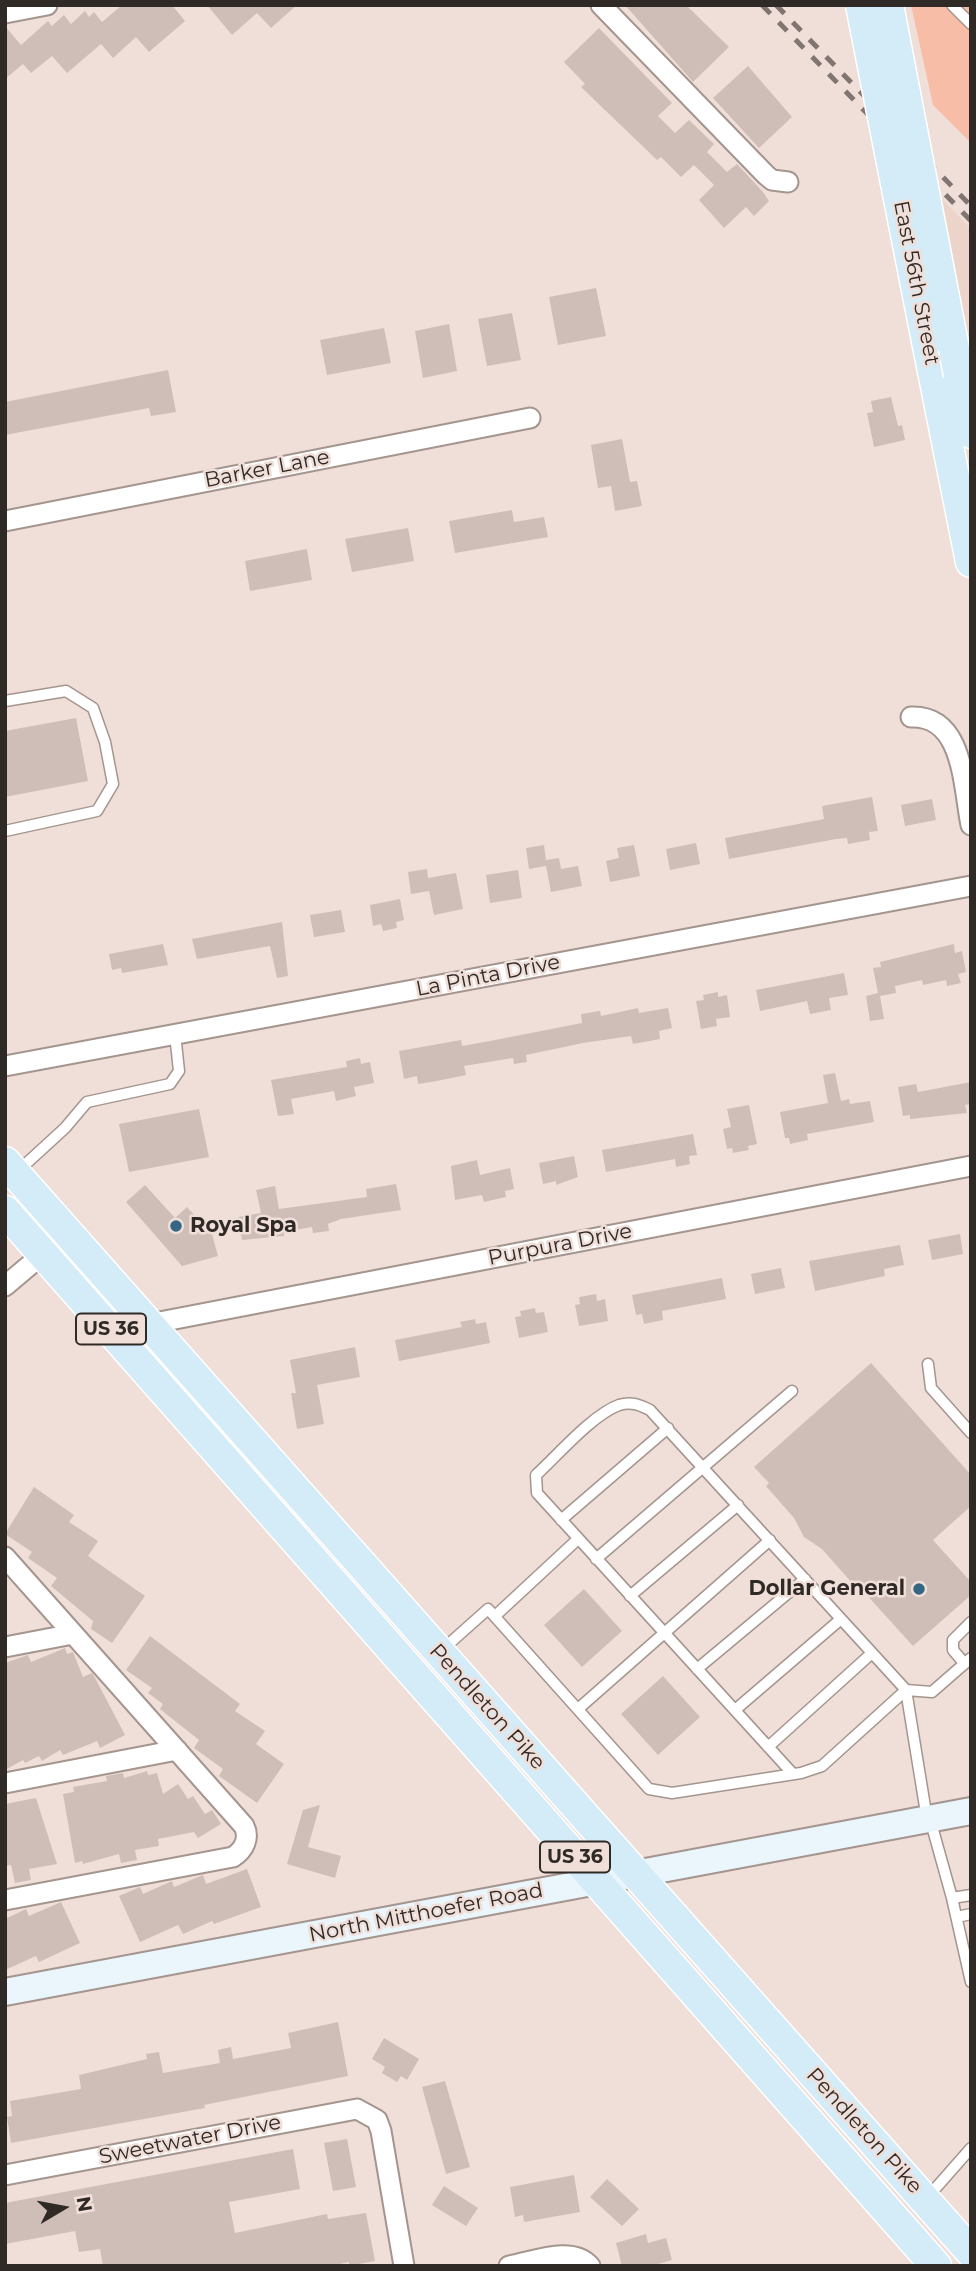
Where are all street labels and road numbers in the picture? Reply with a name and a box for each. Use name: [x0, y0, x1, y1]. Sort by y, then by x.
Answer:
street label: East 56th Street: [888, 199, 944, 367]
street label: Barker Lane: [202, 445, 332, 493]
street label: La Pinta Drive: [414, 950, 562, 1002]
street label: Purpura Drive: [486, 1219, 634, 1271]
road number: US 36: [76, 1314, 146, 1344]
street label: Pendleton Pike: [424, 1639, 550, 1775]
road number: US 36: [540, 1842, 610, 1872]
street label: North Mitthoefer Road: [307, 1878, 545, 1948]
street label: Pendleton Pike: [801, 2063, 927, 2199]
street label: Sweetwater Drive: [97, 2110, 283, 2170]

